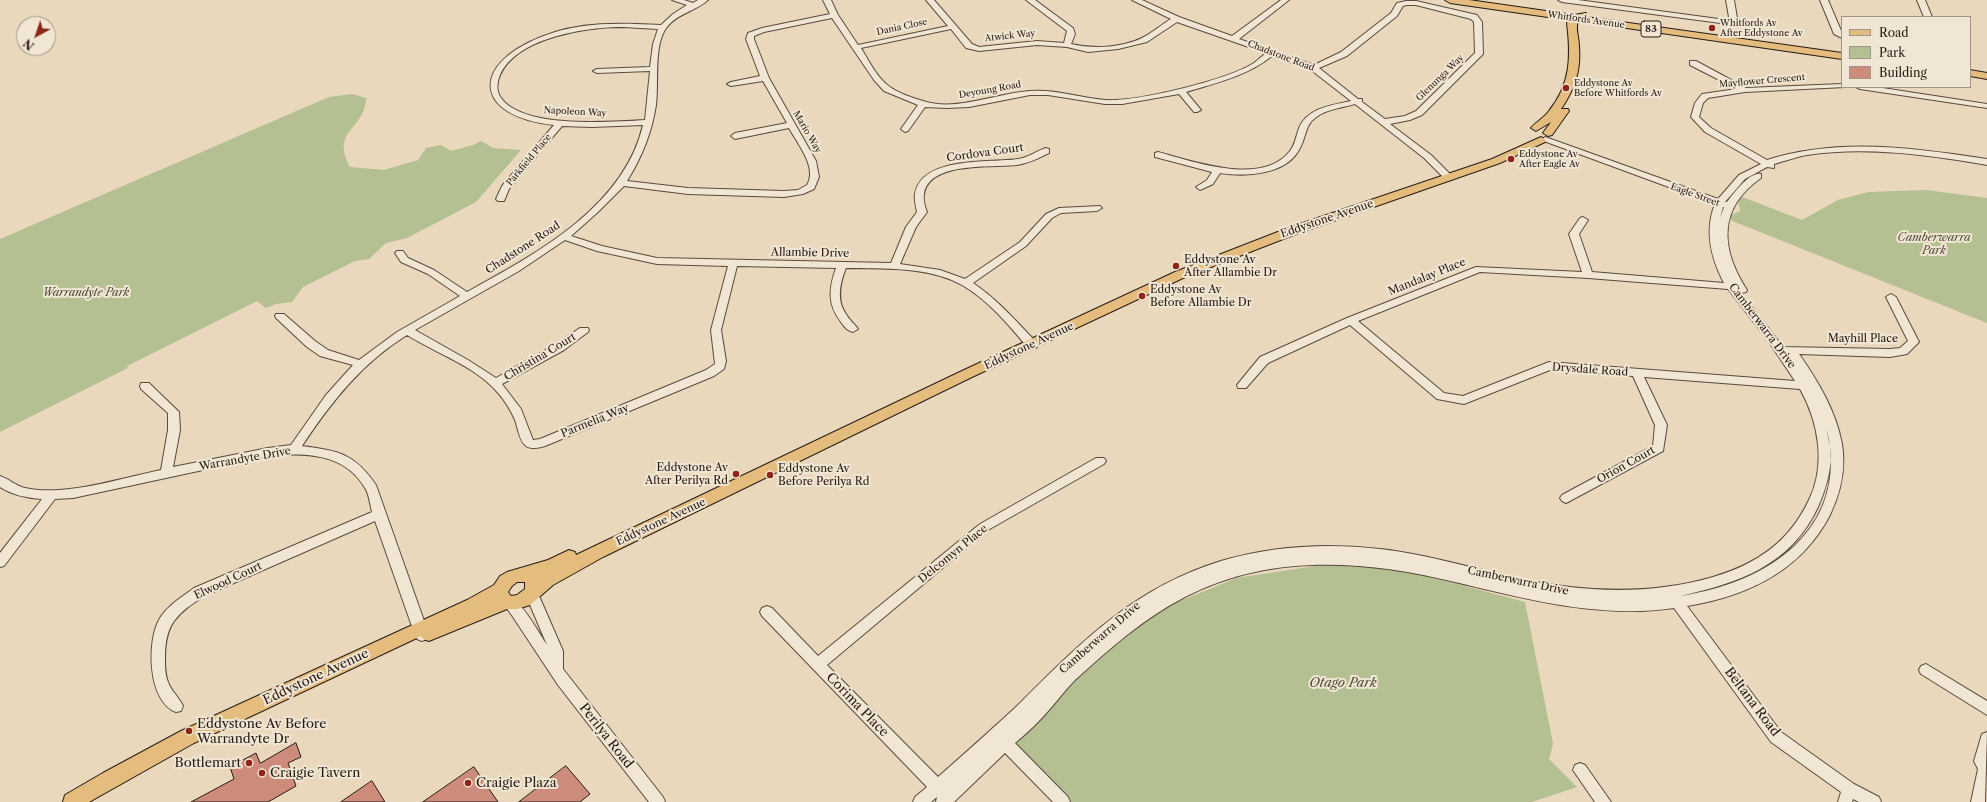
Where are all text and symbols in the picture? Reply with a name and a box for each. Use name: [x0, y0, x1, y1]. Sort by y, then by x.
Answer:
street label: Whitfords Avenue: [1547, 9, 1625, 31]
north arrow: [16, 16, 56, 56]
street label: Dania Close: [876, 16, 928, 38]
legend: [1841, 16, 1971, 88]
place label: Whitfords Av After Eddystone Av: [1720, 18, 1803, 39]
road number: 83: [1641, 21, 1661, 37]
marker: Whitfords Av After Eddystone Av: [1707, 23, 1717, 33]
text: Road: [1879, 25, 1909, 40]
street label: Atwick Way: [984, 28, 1036, 44]
text: N: [21, 36, 37, 53]
street label: Chadstone Road: [1246, 38, 1316, 74]
text: Park: [1879, 45, 1905, 60]
street label: Glenunga Way: [1414, 53, 1466, 103]
text: Building: [1879, 65, 1927, 80]
street label: Mayflower Crescent: [1719, 72, 1805, 90]
place label: Eddystone Av Before Whitfords Av: [1574, 78, 1662, 99]
street label: Deyoung Road: [958, 79, 1022, 101]
marker: Eddystone Av Before Whitfords Av: [1561, 83, 1571, 93]
street label: Napoleon Way: [543, 105, 607, 119]
street label: Mario Way: [791, 109, 823, 155]
street label: Parkfield Place: [504, 132, 554, 188]
street label: Cordova Court: [946, 141, 1024, 165]
place label: Eddystone Av After Eagle Av: [1519, 149, 1580, 170]
marker: Eddystone Av After Eagle Av: [1506, 154, 1516, 164]
street label: Eagle Street: [1669, 181, 1721, 209]
street label: Eddystone Avenue: [1279, 197, 1375, 241]
street label: Chadstone Road: [483, 219, 563, 277]
park label: Camberwarra Park: [1898, 231, 1970, 257]
street label: Allambie Drive: [771, 246, 849, 260]
place label: Eddystone Av After Allambie Dr: [1184, 253, 1277, 279]
street label: Mandalay Place: [1386, 255, 1468, 299]
marker: Eddystone Av After Allambie Dr: [1171, 261, 1181, 271]
street label: Camberwarra Drive: [1726, 281, 1798, 371]
place label: Eddystone Av Before Allambie Dr: [1150, 283, 1251, 309]
park label: Warrandyte Park: [43, 286, 129, 300]
marker: Eddystone Av Before Allambie Dr: [1137, 291, 1147, 301]
street label: Eddystone Avenue: [982, 319, 1076, 373]
street label: Christina Court: [502, 330, 578, 384]
street label: Mayhill Place: [1828, 332, 1898, 346]
street label: Drysdale Road: [1551, 361, 1629, 379]
street label: Parmelia Way: [559, 401, 631, 441]
street label: Warrandyte Drive: [198, 444, 292, 474]
street label: Orion Court: [1595, 444, 1657, 486]
place label: Eddystone Av After Perilya Rd: [645, 461, 728, 487]
place label: Eddystone Av Before Perilya Rd: [778, 462, 870, 488]
marker: Eddystone Av After Perilya Rd: [731, 469, 741, 479]
marker: Eddystone Av Before Perilya Rd: [765, 470, 775, 480]
street label: Eddystone Avenue: [614, 495, 708, 549]
street label: Delcomyn Place: [916, 522, 990, 586]
street label: Elwood Court: [192, 560, 264, 602]
street label: Camberwarra Drive: [1466, 564, 1570, 598]
street label: Camberwarra Drive: [1057, 599, 1143, 677]
street label: Eddystone Avenue: [261, 646, 371, 708]
street label: Beltana Road: [1721, 664, 1783, 740]
street label: Corima Place: [822, 670, 892, 740]
park label: Otago Park: [1309, 675, 1377, 691]
street label: Perilya Road: [576, 700, 636, 772]
place label: Eddystone Av Before Warrandyte Dr: [197, 716, 326, 747]
marker: Eddystone Av Before Warrandyte Dr: [184, 726, 194, 736]
place label: Bottlemart: [175, 755, 241, 771]
marker: Bottlemart: [244, 758, 254, 768]
place label: Craigie Tavern: [270, 765, 360, 781]
marker: Craigie Tavern: [257, 768, 267, 778]
place label: Craigie Plaza: [476, 775, 557, 791]
marker: Craigie Plaza: [463, 778, 473, 788]

